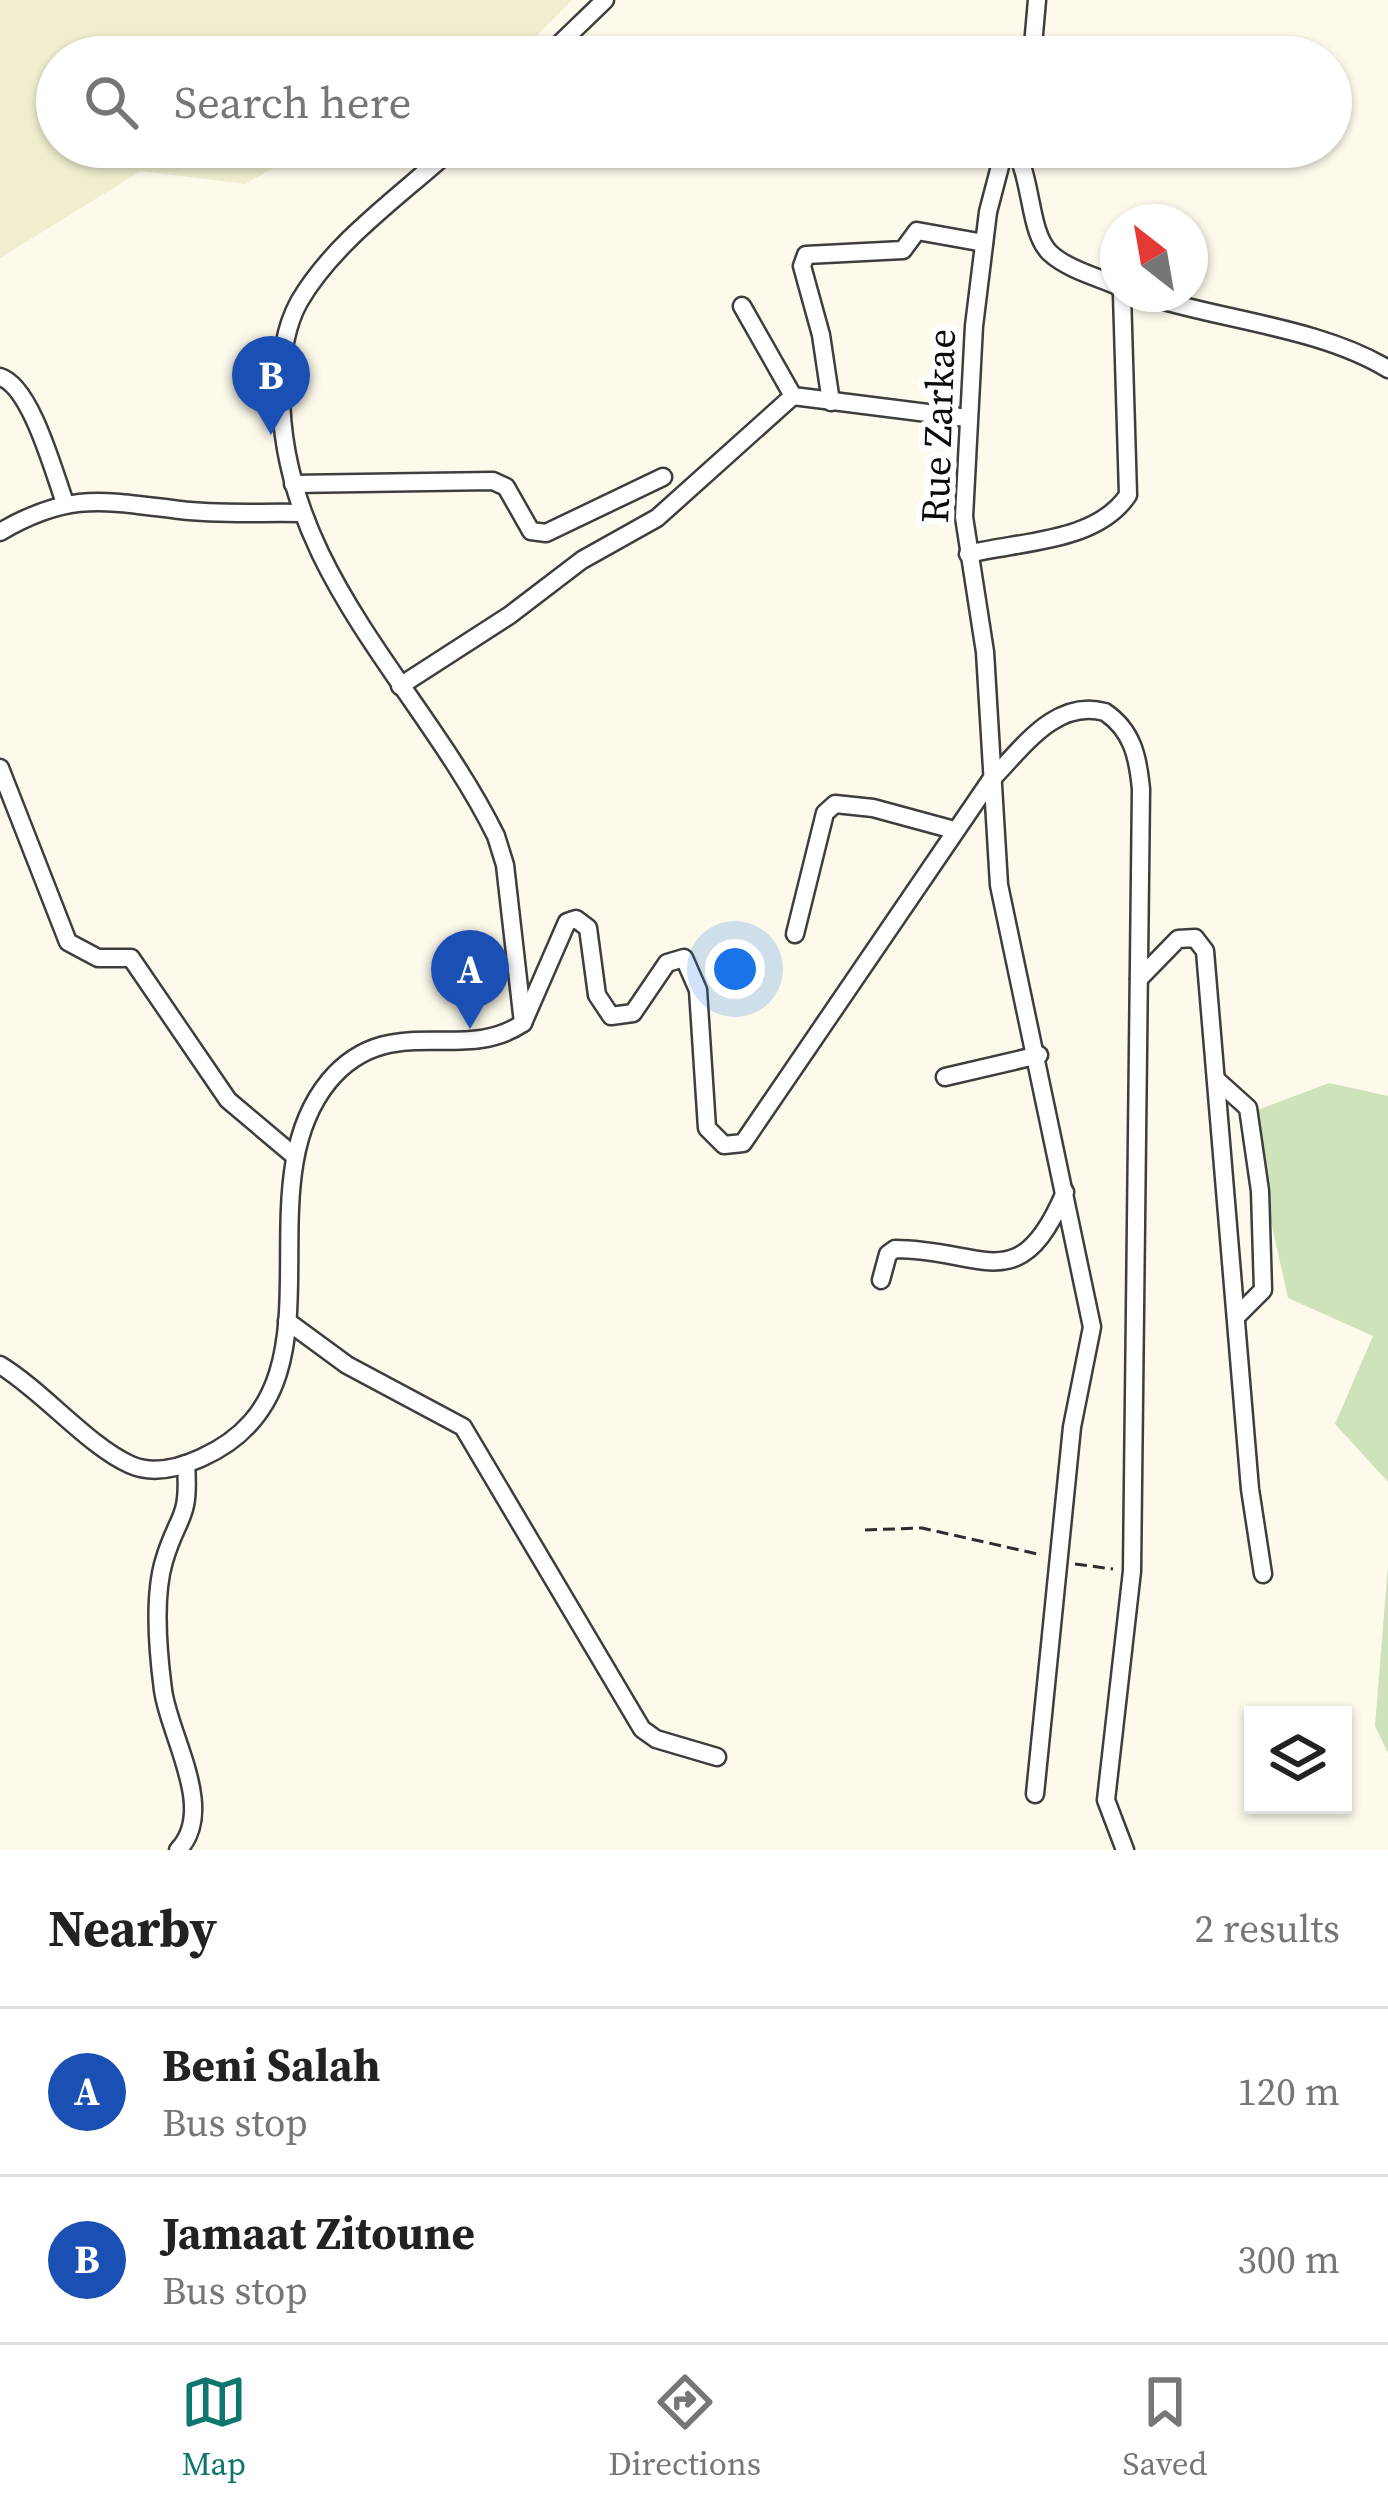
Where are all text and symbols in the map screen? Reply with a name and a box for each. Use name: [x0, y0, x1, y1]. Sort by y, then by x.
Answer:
search box: [36, 36, 1352, 168]
icon: search: [78, 69, 144, 135]
text: Search here: [174, 71, 411, 133]
north arrow: [1100, 204, 1208, 312]
street label: Rue Zarkae: [908, 328, 968, 524]
pin: B: [232, 336, 310, 435]
pin: A: [431, 930, 509, 1029]
your location: [705, 939, 765, 999]
map controls: [1244, 1706, 1352, 1814]
button: layers: [1244, 1706, 1352, 1814]
text: Nearby: [48, 1893, 217, 1963]
text: 2 results: [1195, 1902, 1340, 1955]
text: Beni Salah: [162, 2034, 381, 2096]
text: A: [74, 2065, 100, 2118]
text: 120 m: [1237, 2065, 1340, 2118]
text: Bus stop: [162, 2096, 308, 2149]
text: Jamaat Zitoune: [162, 2202, 475, 2264]
text: B: [74, 2233, 100, 2286]
text: 300 m: [1237, 2233, 1340, 2286]
text: Bus stop: [162, 2264, 308, 2317]
tab: Map: [181, 2369, 247, 2486]
tab: Directions: [608, 2369, 761, 2486]
tab: Saved: [1123, 2369, 1207, 2486]

